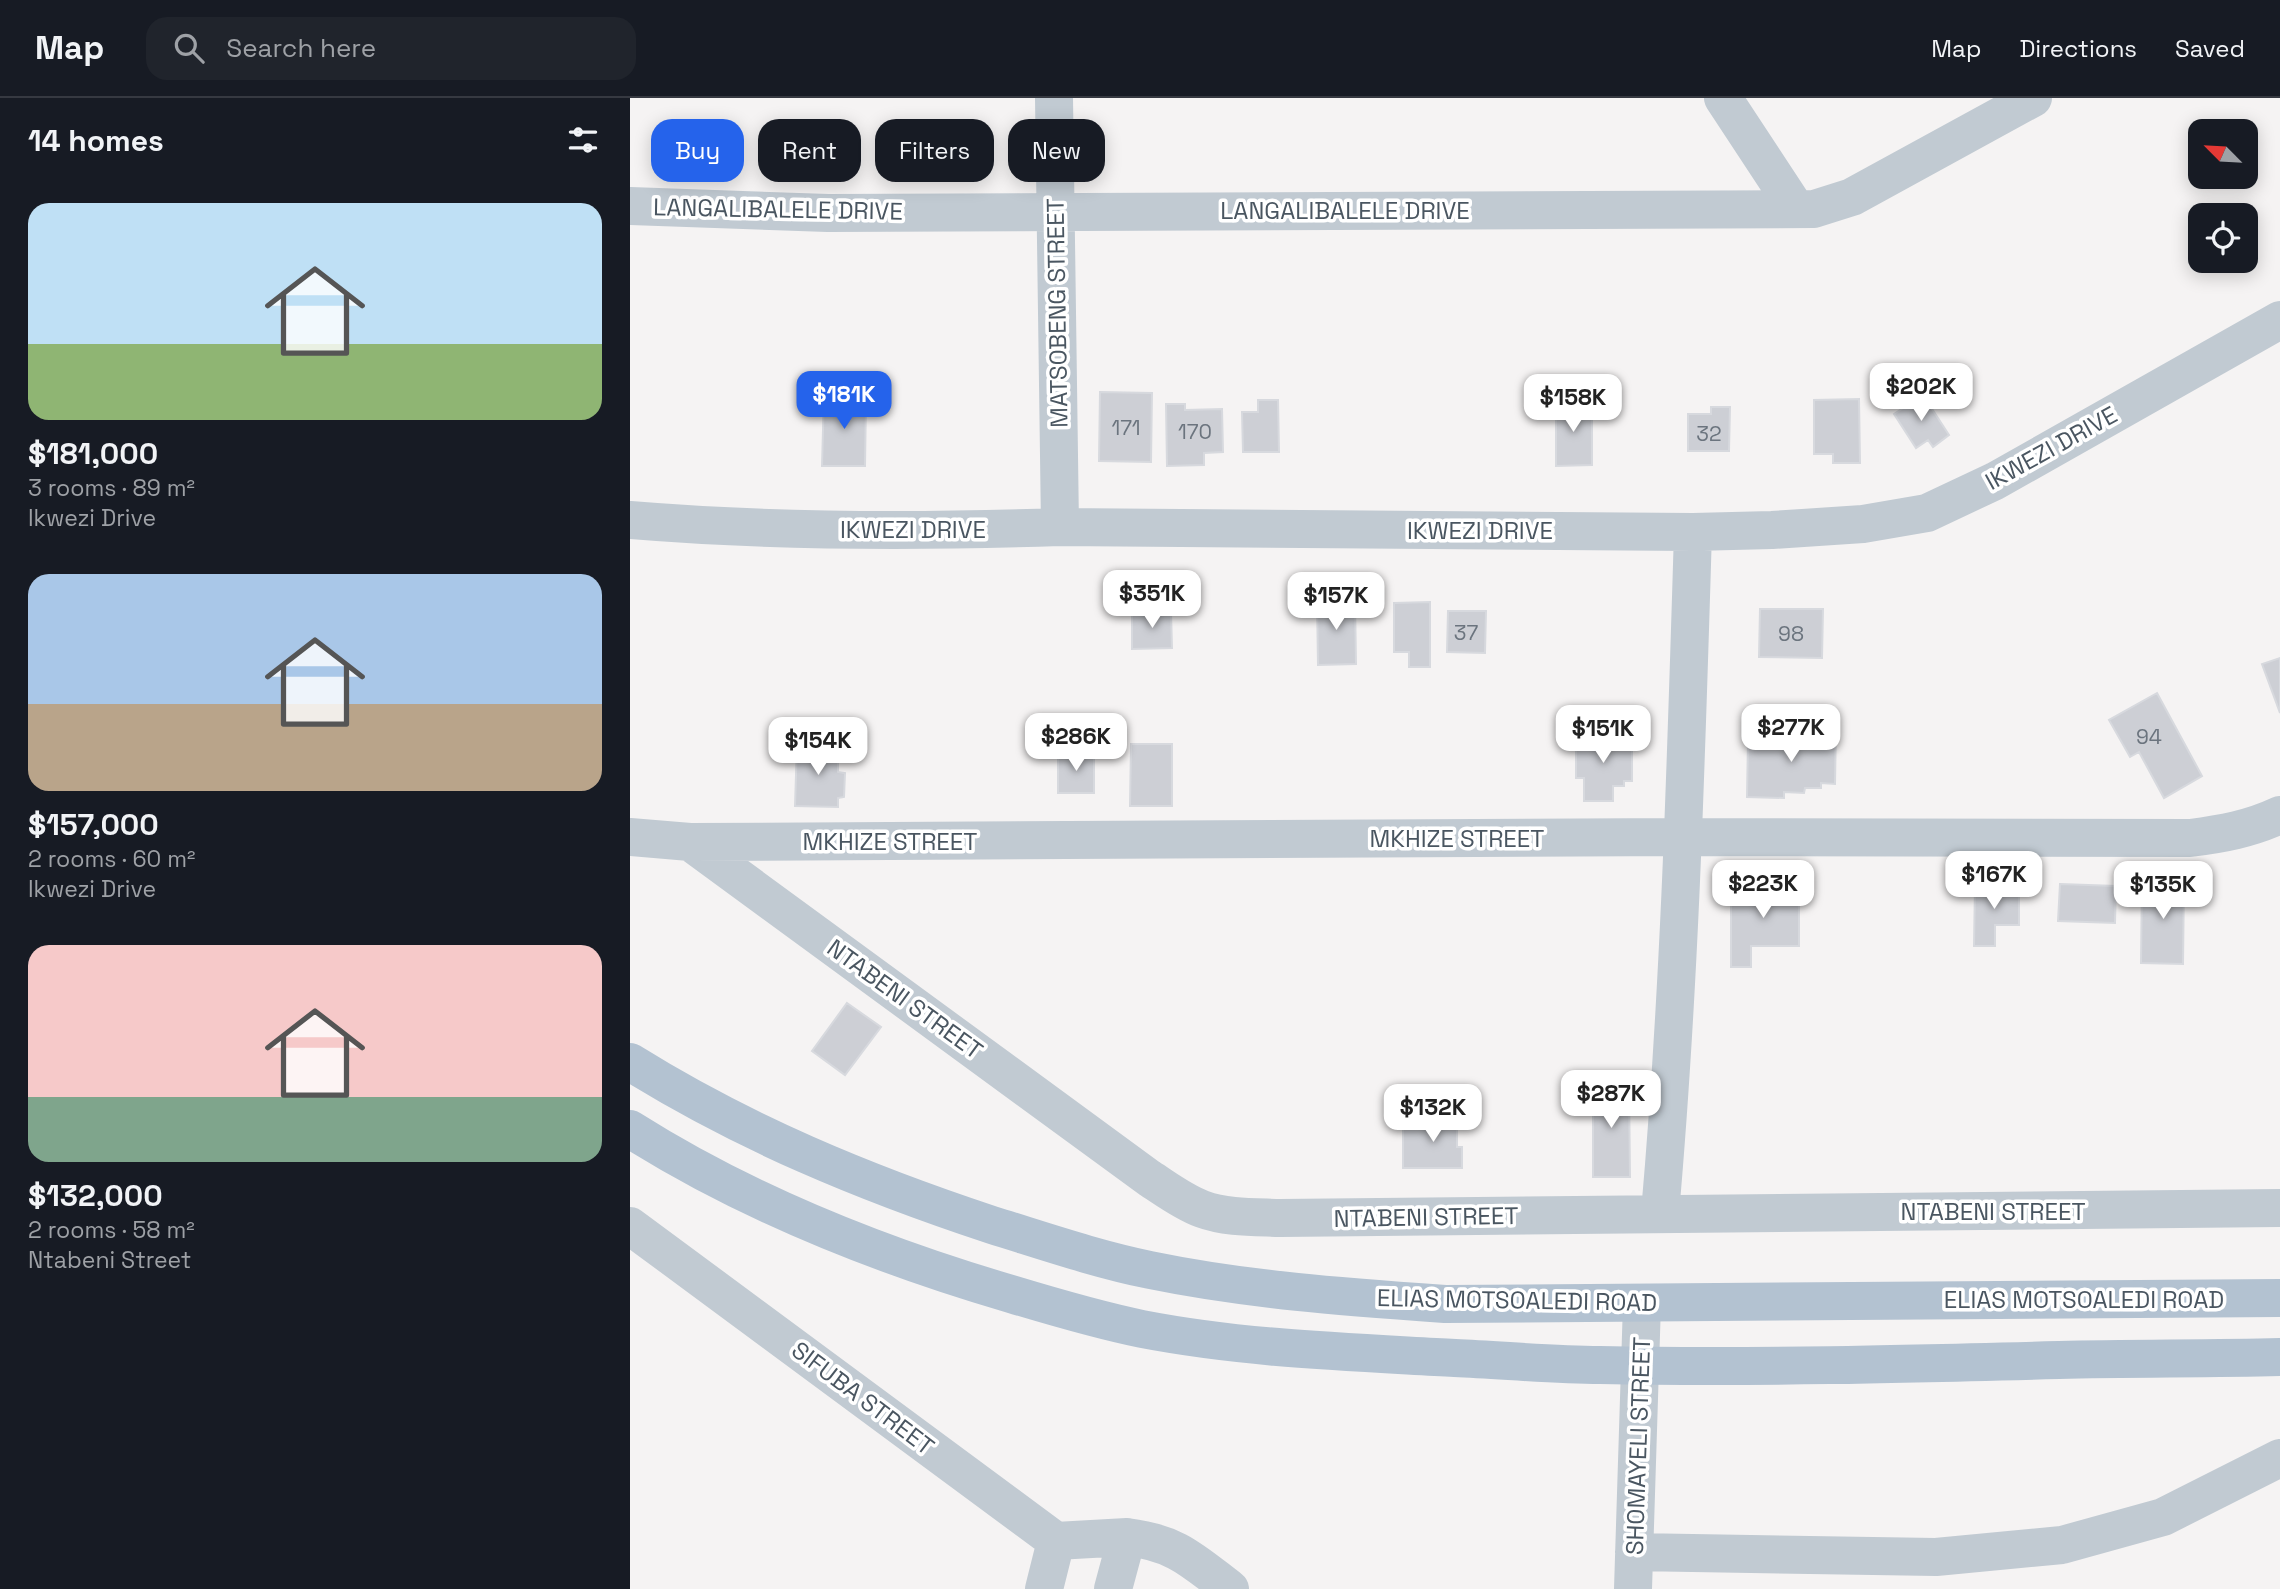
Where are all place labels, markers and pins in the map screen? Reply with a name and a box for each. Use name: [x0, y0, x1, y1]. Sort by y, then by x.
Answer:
pin: $202K: [1872, 364, 1970, 423]
pin: $181K: [795, 372, 893, 431]
pin: $158K: [1524, 374, 1622, 434]
pin: $351K: [1103, 570, 1201, 630]
pin: $157K: [1287, 573, 1385, 632]
pin: $277K: [1742, 704, 1840, 764]
pin: $151K: [1554, 706, 1652, 765]
pin: $286K: [1027, 714, 1125, 773]
pin: $154K: [769, 718, 867, 777]
pin: $167K: [1945, 852, 2043, 911]
pin: $223K: [1714, 860, 1812, 920]
pin: $135K: [2114, 862, 2212, 921]
pin: $287K: [1562, 1070, 1660, 1130]
pin: $132K: [1384, 1084, 1482, 1144]

